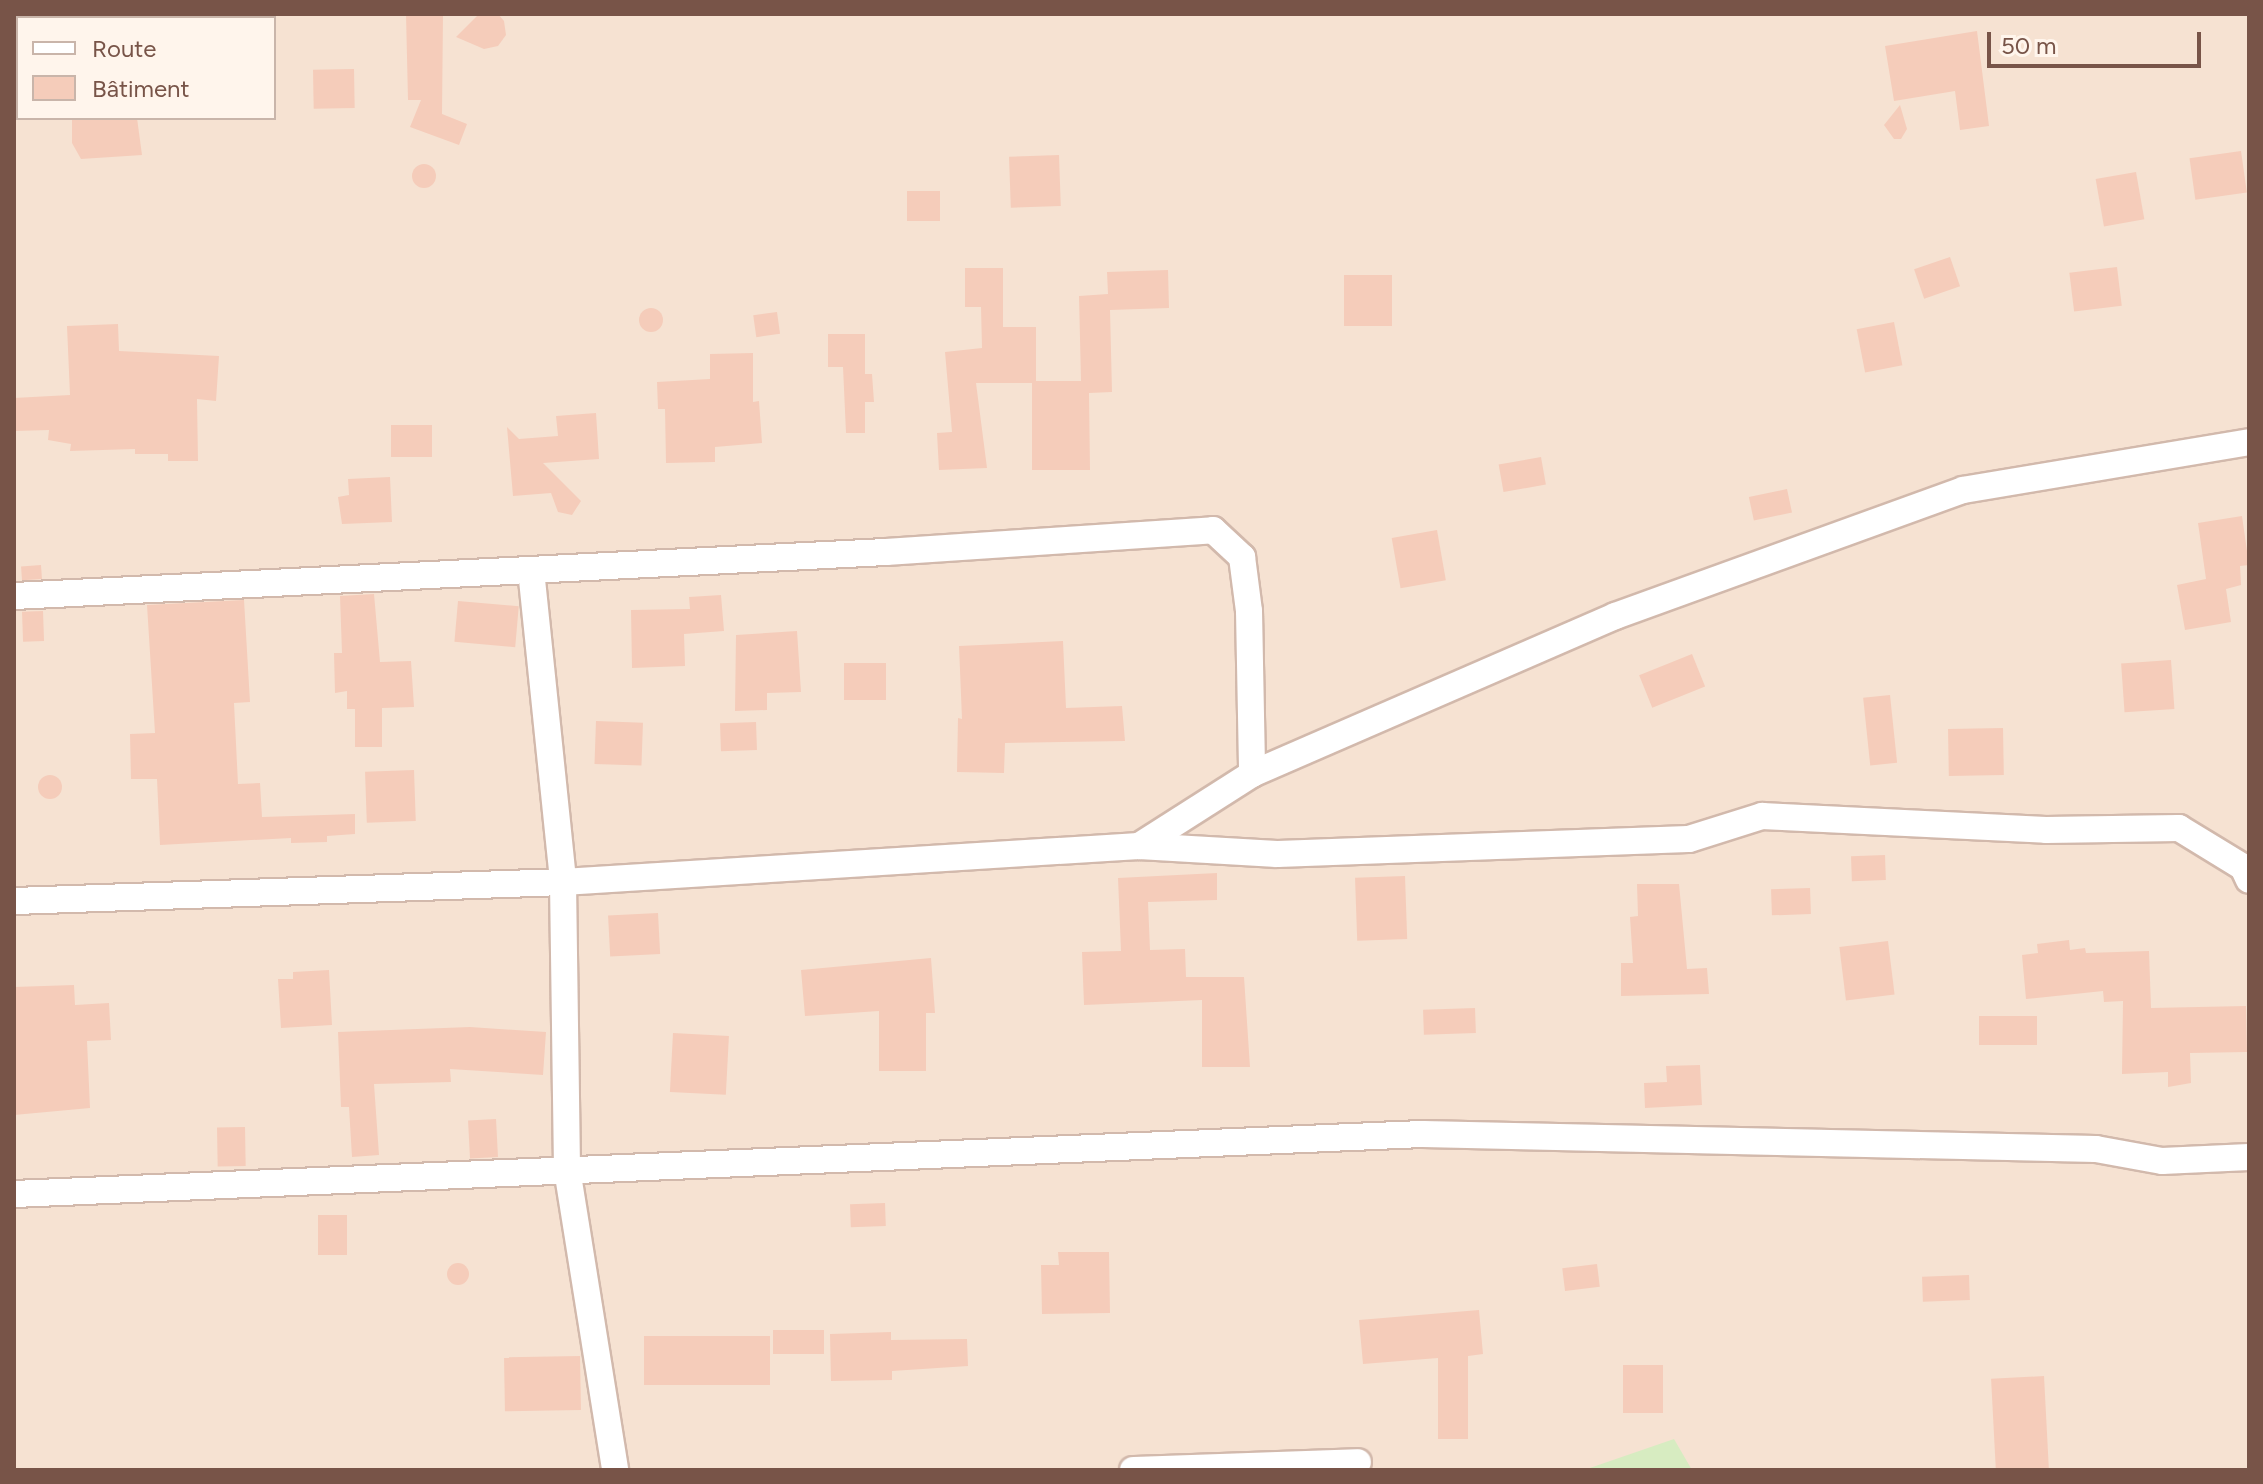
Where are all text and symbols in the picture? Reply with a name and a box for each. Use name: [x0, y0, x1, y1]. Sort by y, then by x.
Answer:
legend: [16, 16, 276, 120]
scale bar: [1991, 16, 2205, 66]
text: 50 m: [2001, 31, 2057, 60]
text: Route: [92, 34, 156, 63]
text: Bâtiment: [92, 74, 190, 103]

